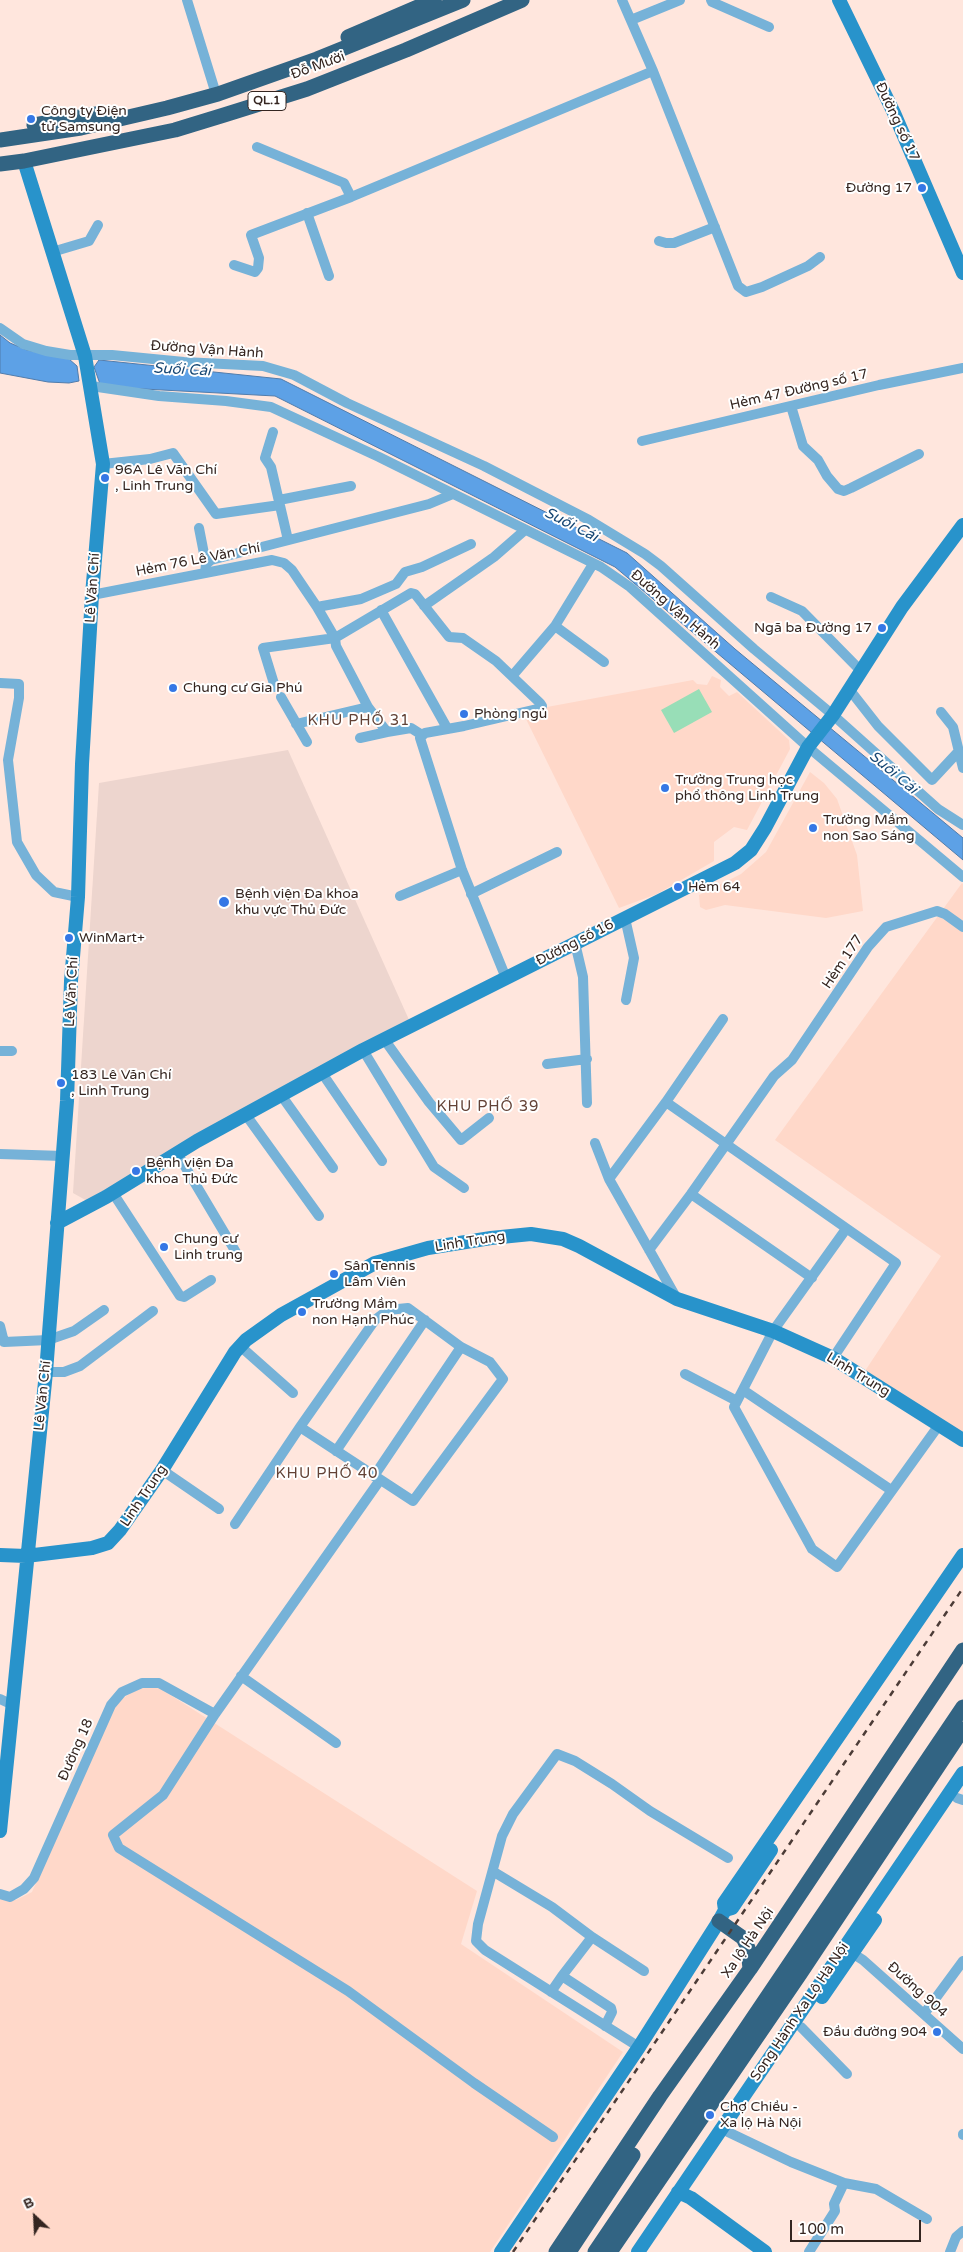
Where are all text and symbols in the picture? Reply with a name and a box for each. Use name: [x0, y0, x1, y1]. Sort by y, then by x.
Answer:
street label: Đỗ Mười: [289, 48, 347, 84]
street label: Đường số 17: [871, 80, 923, 164]
road number: QL.1: [248, 92, 286, 110]
place label: Công ty Điện tử Samsung: [41, 103, 127, 136]
marker: Công ty Điện tử Samsung: [25, 113, 37, 125]
place label: Đường 17: [846, 180, 912, 196]
marker: Đường 17: [916, 182, 928, 194]
street label: Đường Vận Hành: [150, 338, 264, 362]
water label: Suối Cái: [153, 360, 211, 380]
street label: Hẻm 47 Đường số 17: [728, 366, 870, 414]
place label: 96A Lê Văn Chí , Linh Trung: [115, 462, 217, 494]
marker: 96A Lê Văn Chí , Linh Trung: [99, 472, 111, 484]
water label: Suối Cái: [541, 504, 601, 546]
street label: Hẻm 76 Lê Văn Chí: [134, 540, 262, 580]
street label: Lê Văn Chí: [82, 552, 104, 624]
street label: Đường Vận Hành: [627, 567, 723, 653]
place label: Ngã ba Đường 17: [754, 620, 872, 636]
marker: Ngã ba Đường 17: [876, 622, 888, 634]
place label: Chung cư Gia Phú: [183, 680, 302, 696]
marker: Chung cư Gia Phú: [167, 682, 179, 694]
place label: Phòng ngủ: [474, 706, 547, 722]
marker: Phòng ngủ: [458, 708, 470, 720]
district label: KHU PHỐ 31: [306, 712, 412, 730]
water label: Suối Cái: [865, 748, 921, 798]
place label: Trường Trung học phổ thông Linh Trung: [675, 772, 819, 804]
marker: Trường Trung học phổ thông Linh Trung: [659, 782, 671, 794]
place label: Trường Mầm non Sao Sáng: [823, 812, 915, 844]
marker: Trường Mầm non Sao Sáng: [807, 822, 819, 834]
place label: Hẻm 64: [688, 879, 740, 895]
marker: Hẻm 64: [672, 881, 684, 893]
place label: Bệnh viện Đa khoa khu vực Thủ Đức: [235, 886, 359, 919]
marker: Bệnh viện Đa khoa khu vực Thủ Đức: [217, 895, 231, 909]
street label: Đường số 16: [533, 916, 617, 970]
place label: WinMart+: [79, 930, 145, 946]
marker: WinMart+: [63, 932, 75, 944]
street label: Hẻm 177: [819, 932, 867, 992]
street label: Lê Văn Chí: [62, 956, 82, 1028]
place label: 183 Lê Văn Chí , Linh Trung: [71, 1067, 171, 1100]
marker: 183 Lê Văn Chí , Linh Trung: [55, 1077, 67, 1089]
district label: KHU PHỐ 39: [435, 1098, 541, 1116]
place label: Bệnh viện Đa khoa Thủ Đức: [146, 1155, 238, 1188]
marker: Bệnh viện Đa khoa Thủ Đức: [130, 1165, 142, 1177]
street label: Linh Trung: [434, 1228, 506, 1256]
place label: Chung cư Linh trung: [174, 1231, 243, 1264]
marker: Chung cư Linh trung: [158, 1241, 170, 1253]
place label: Sân Tennis Lâm Viên: [344, 1258, 415, 1290]
marker: Sân Tennis Lâm Viên: [328, 1268, 340, 1280]
place label: Trường Mầm non Hạnh Phúc: [312, 1296, 414, 1328]
marker: Trường Mầm non Hạnh Phúc: [296, 1306, 308, 1318]
street label: Linh Trung: [823, 1349, 893, 1401]
street label: Lê Văn Chí: [31, 1360, 55, 1432]
street label: Linh Trung: [117, 1462, 171, 1530]
district label: KHU PHỐ 40: [274, 1465, 380, 1483]
street label: Đường 18: [55, 1716, 97, 1784]
street label: Xa lộ Hà Nội: [718, 1905, 778, 1981]
street label: Song Hành Xa Lộ Hà Nội: [747, 1940, 853, 2084]
street label: Đường 904: [884, 1959, 950, 2021]
place label: Đầu đường 904: [823, 2024, 927, 2040]
marker: Đầu đường 904: [931, 2026, 943, 2038]
place label: Chợ Chiều - Xa lộ Hà Nội: [720, 2099, 802, 2132]
marker: Chợ Chiều - Xa lộ Hà Nội: [704, 2109, 716, 2121]
north arrow: [10, 2192, 60, 2242]
text: B: [20, 2193, 36, 2213]
scale bar: [793, 2210, 924, 2242]
text: 100 m: [798, 2220, 844, 2238]

